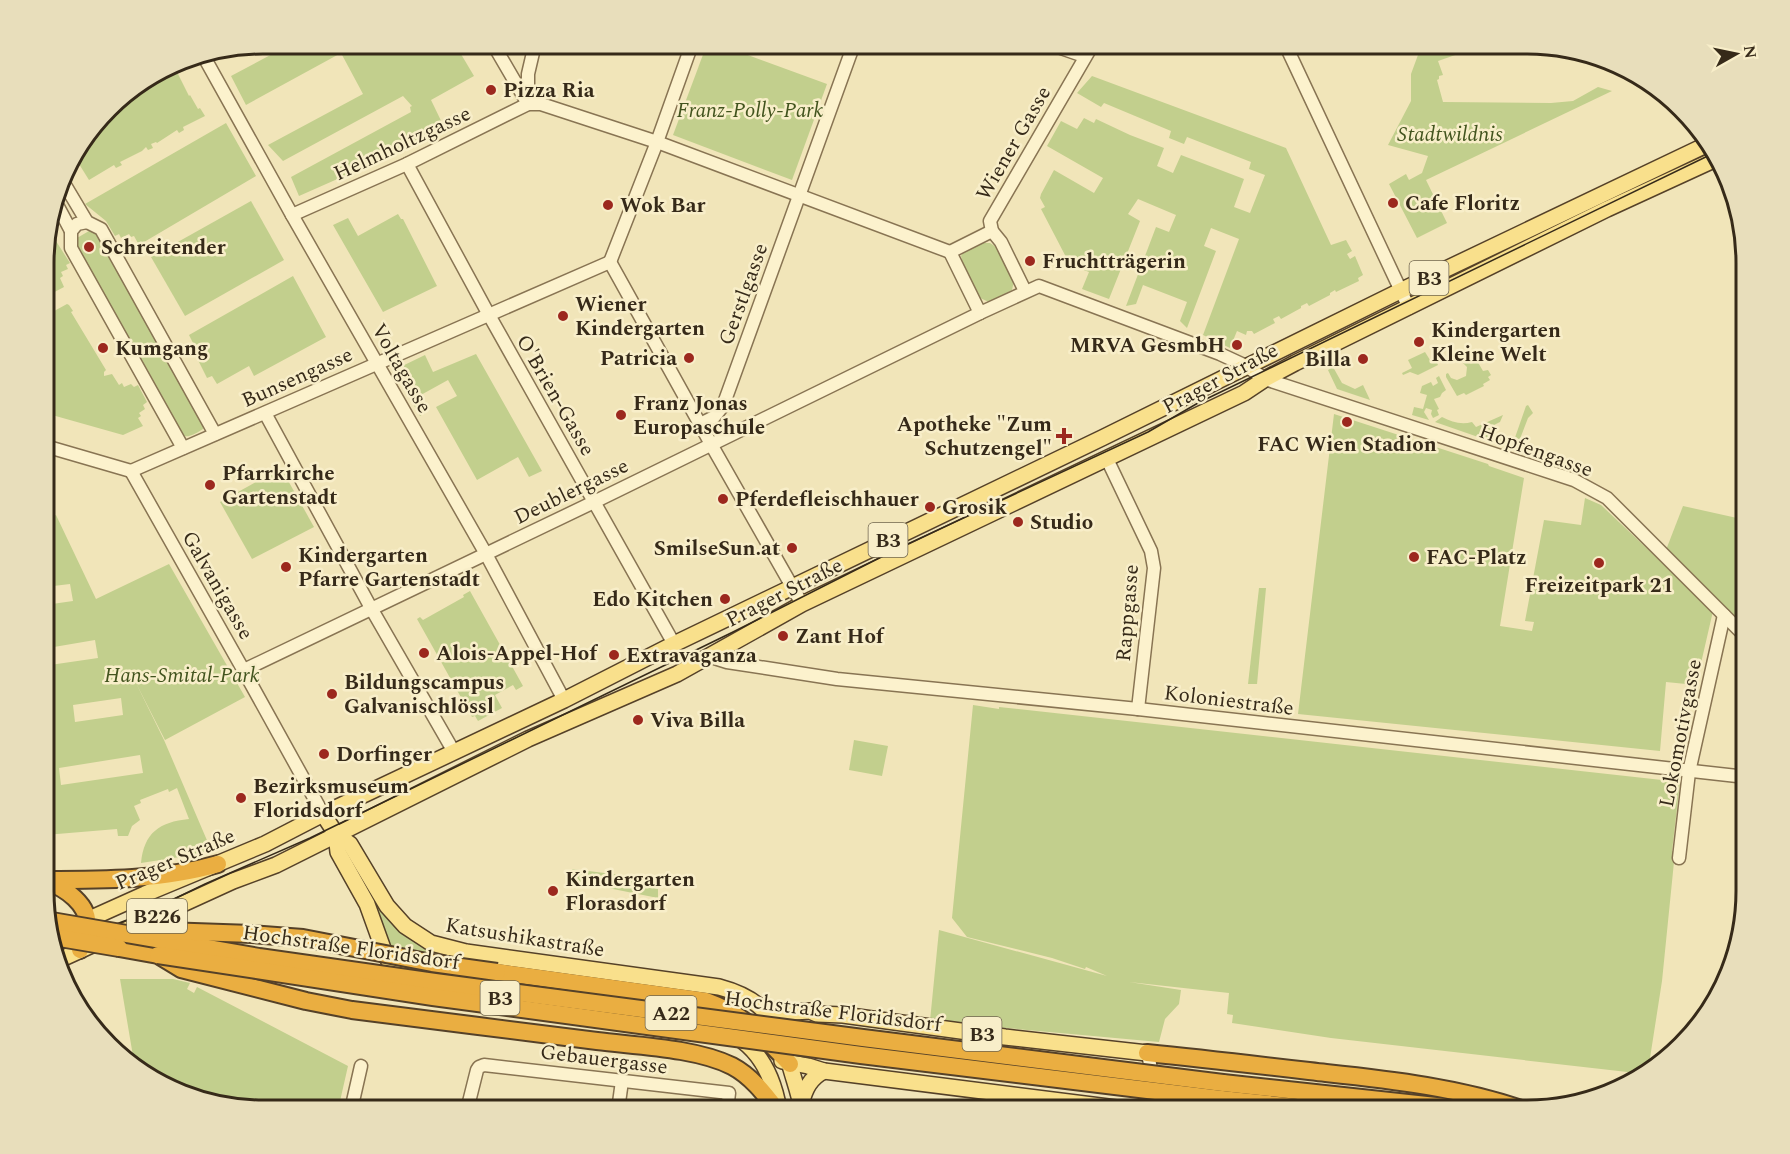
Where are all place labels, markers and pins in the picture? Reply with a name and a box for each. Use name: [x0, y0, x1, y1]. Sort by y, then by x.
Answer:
place label: Pizza Ria: [503, 75, 595, 107]
marker: Pizza Ria: [484, 83, 498, 97]
place label: Cafe Floritz: [1405, 188, 1520, 220]
place label: Wok Bar: [620, 190, 706, 222]
marker: Cafe Floritz: [1386, 196, 1400, 210]
marker: Wok Bar: [601, 198, 615, 212]
place label: Schreitender: [101, 232, 226, 264]
marker: Schreitender: [82, 240, 96, 254]
place label: Fruchtträgerin: [1042, 246, 1186, 278]
marker: Fruchtträgerin: [1023, 254, 1037, 268]
place label: Wiener Kindergarten: [575, 289, 705, 345]
marker: Wiener Kindergarten: [556, 309, 570, 323]
place label: Kindergarten Kleine Welt: [1431, 315, 1561, 371]
place label: MRVA GesmbH: [1070, 330, 1225, 362]
place label: Kumgang: [115, 333, 208, 365]
marker: Kindergarten Kleine Welt: [1412, 335, 1426, 349]
marker: MRVA GesmbH: [1230, 338, 1244, 352]
marker: Kumgang: [96, 341, 110, 355]
place label: Patricia: [600, 343, 677, 375]
place label: Billa: [1305, 344, 1351, 376]
marker: Patricia: [682, 351, 696, 365]
marker: Billa: [1356, 352, 1370, 366]
place label: Franz Jonas Europaschule: [633, 388, 765, 444]
marker: Franz Jonas Europaschule: [614, 408, 628, 422]
place label: Apotheke "Zum Schutzengel": [897, 409, 1052, 465]
marker: FAC Wien Stadion: [1340, 415, 1354, 429]
marker: Apotheke "Zum Schutzengel": [1057, 429, 1071, 443]
place label: FAC Wien Stadion: [1257, 429, 1437, 461]
place label: Pfarrkirche Gartenstadt: [222, 458, 337, 514]
marker: Pfarrkirche Gartenstadt: [203, 478, 217, 492]
place label: Pferdefleischhauer: [735, 484, 919, 516]
marker: Pferdefleischhauer: [716, 492, 730, 506]
place label: Grosik: [942, 492, 1007, 524]
marker: Grosik: [923, 500, 937, 514]
place label: Studio: [1030, 507, 1093, 539]
marker: Studio: [1011, 515, 1025, 529]
place label: SmilseSun.at: [654, 533, 780, 565]
place label: Kindergarten Pfarre Gartenstadt: [298, 540, 480, 596]
marker: SmilseSun.at: [785, 541, 799, 555]
place label: FAC-Platz: [1426, 542, 1527, 574]
marker: FAC-Platz: [1407, 550, 1421, 564]
marker: Freizeitpark 21: [1592, 556, 1606, 570]
marker: Kindergarten Pfarre Gartenstadt: [279, 560, 293, 574]
place label: Freizeitpark 21: [1525, 570, 1673, 602]
place label: Edo Kitchen: [592, 584, 713, 616]
marker: Edo Kitchen: [718, 592, 732, 606]
place label: Zant Hof: [795, 621, 885, 653]
marker: Zant Hof: [776, 629, 790, 643]
place label: Alois-Appel-Hof: [436, 638, 598, 670]
place label: Extravaganza: [626, 640, 757, 672]
marker: Alois-Appel-Hof: [417, 646, 431, 660]
marker: Extravaganza: [607, 648, 621, 662]
place label: Bildungscampus Galvanischlössl: [344, 667, 505, 723]
marker: Bildungscampus Galvanischlössl: [325, 687, 339, 701]
place label: Viva Billa: [650, 705, 745, 737]
marker: Viva Billa: [631, 713, 645, 727]
place label: Dorfinger: [336, 739, 432, 771]
marker: Dorfinger: [317, 747, 331, 761]
place label: Bezirksmuseum Floridsdorf: [253, 771, 409, 827]
marker: Bezirksmuseum Floridsdorf: [234, 791, 248, 805]
place label: Kindergarten Florasdorf: [565, 864, 695, 920]
marker: Kindergarten Florasdorf: [546, 884, 560, 898]

